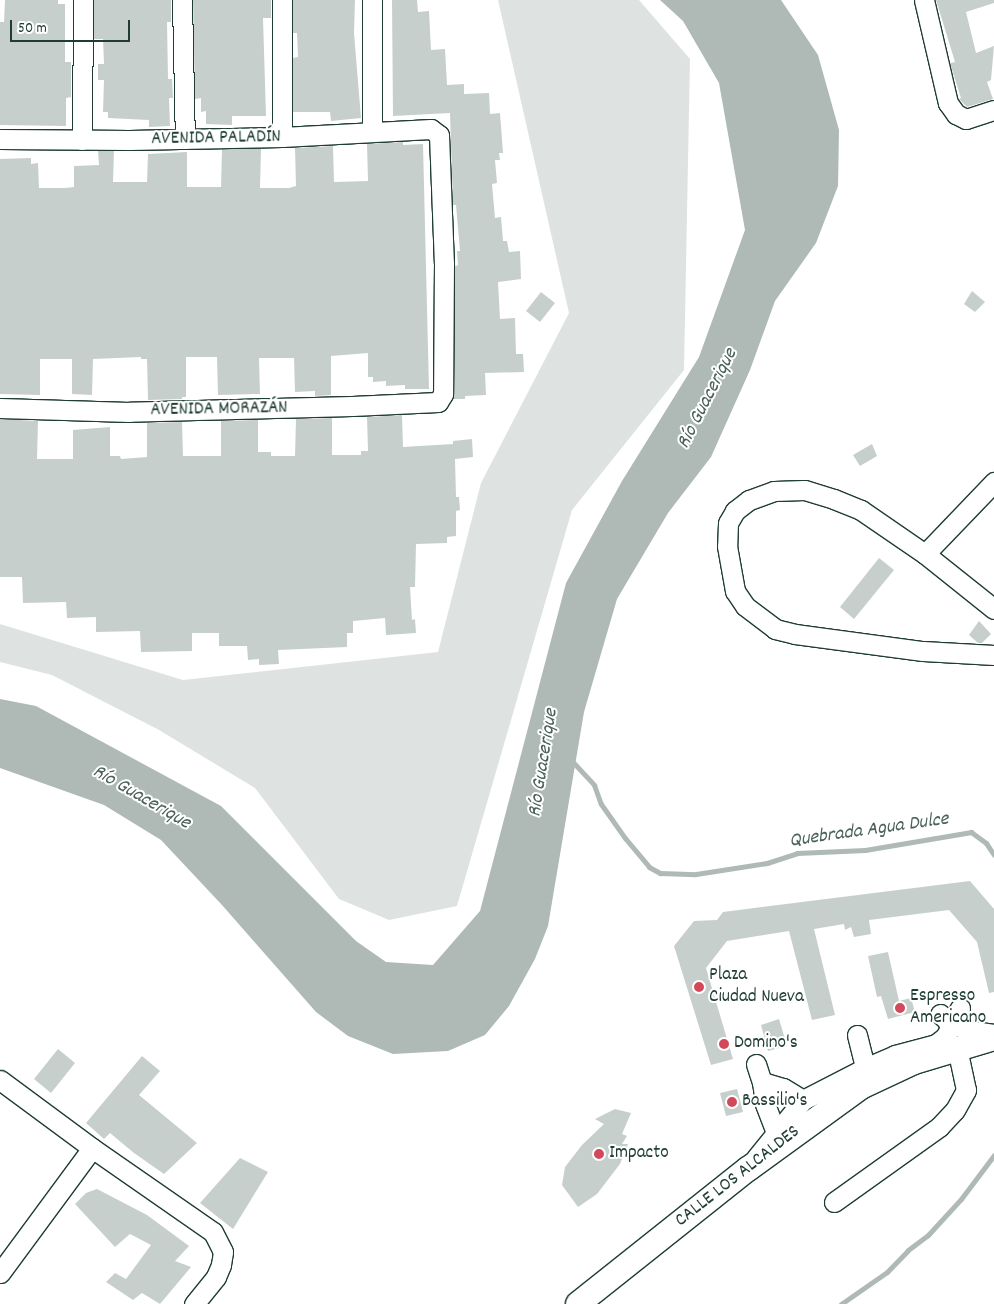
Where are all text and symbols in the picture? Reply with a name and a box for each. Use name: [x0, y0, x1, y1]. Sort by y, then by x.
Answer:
scale bar: [12, 10, 132, 42]
text: 50 m: [18, 18, 47, 40]
street label: AVENIDA PALADÍN: [151, 126, 281, 152]
water label: Río Guacerique: [673, 345, 743, 453]
street label: AVENIDA MORAZÁN: [150, 397, 288, 423]
water label: Río Guacerique: [524, 707, 564, 819]
water label: Río Guacerique: [88, 760, 194, 836]
water label: Quebrada Agua Dulce: [788, 808, 950, 854]
place label: Plaza Ciudad Nueva: [709, 965, 804, 1009]
marker: Plaza Ciudad Nueva: [693, 981, 705, 993]
place label: Espresso Americano: [910, 986, 986, 1030]
marker: Espresso Americano: [894, 1002, 906, 1014]
place label: Domino's: [734, 1033, 798, 1055]
marker: Domino's: [718, 1038, 730, 1050]
place label: Bassilio's: [742, 1091, 808, 1113]
marker: Bassilio's: [726, 1096, 738, 1108]
street label: CALLE LOS ALCALDES: [671, 1121, 805, 1233]
place label: Impacto: [609, 1143, 669, 1165]
marker: Impacto: [593, 1148, 605, 1160]

